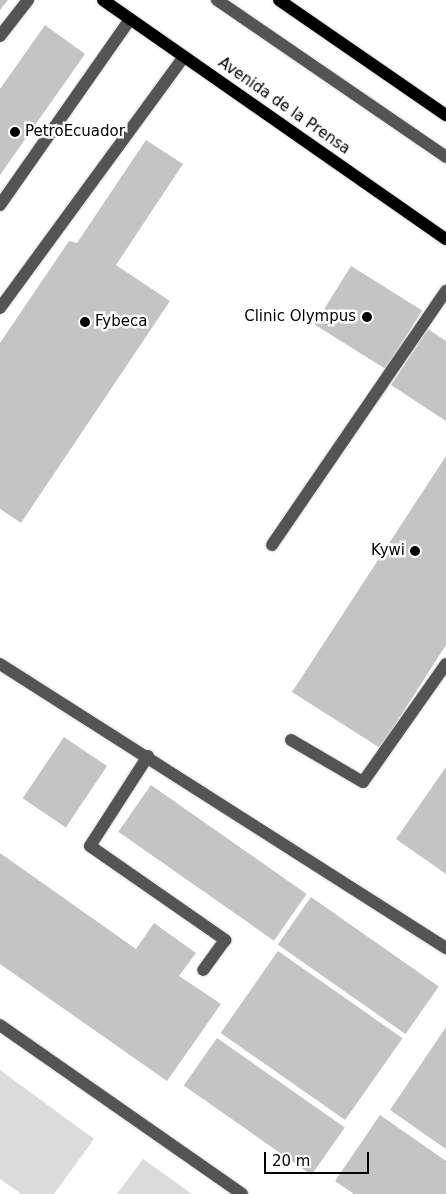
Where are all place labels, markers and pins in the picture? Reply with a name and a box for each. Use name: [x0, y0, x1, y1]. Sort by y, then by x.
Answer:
place label: PetroEcuador: [25, 123, 125, 141]
marker: PetroEcuador: [9, 126, 21, 138]
place label: Clinic Olympus: [244, 308, 356, 326]
marker: Clinic Olympus: [360, 310, 374, 324]
place label: Fybeca: [95, 313, 147, 331]
marker: Fybeca: [79, 316, 91, 328]
place label: Kywi: [371, 542, 405, 560]
marker: Kywi: [409, 545, 421, 557]

